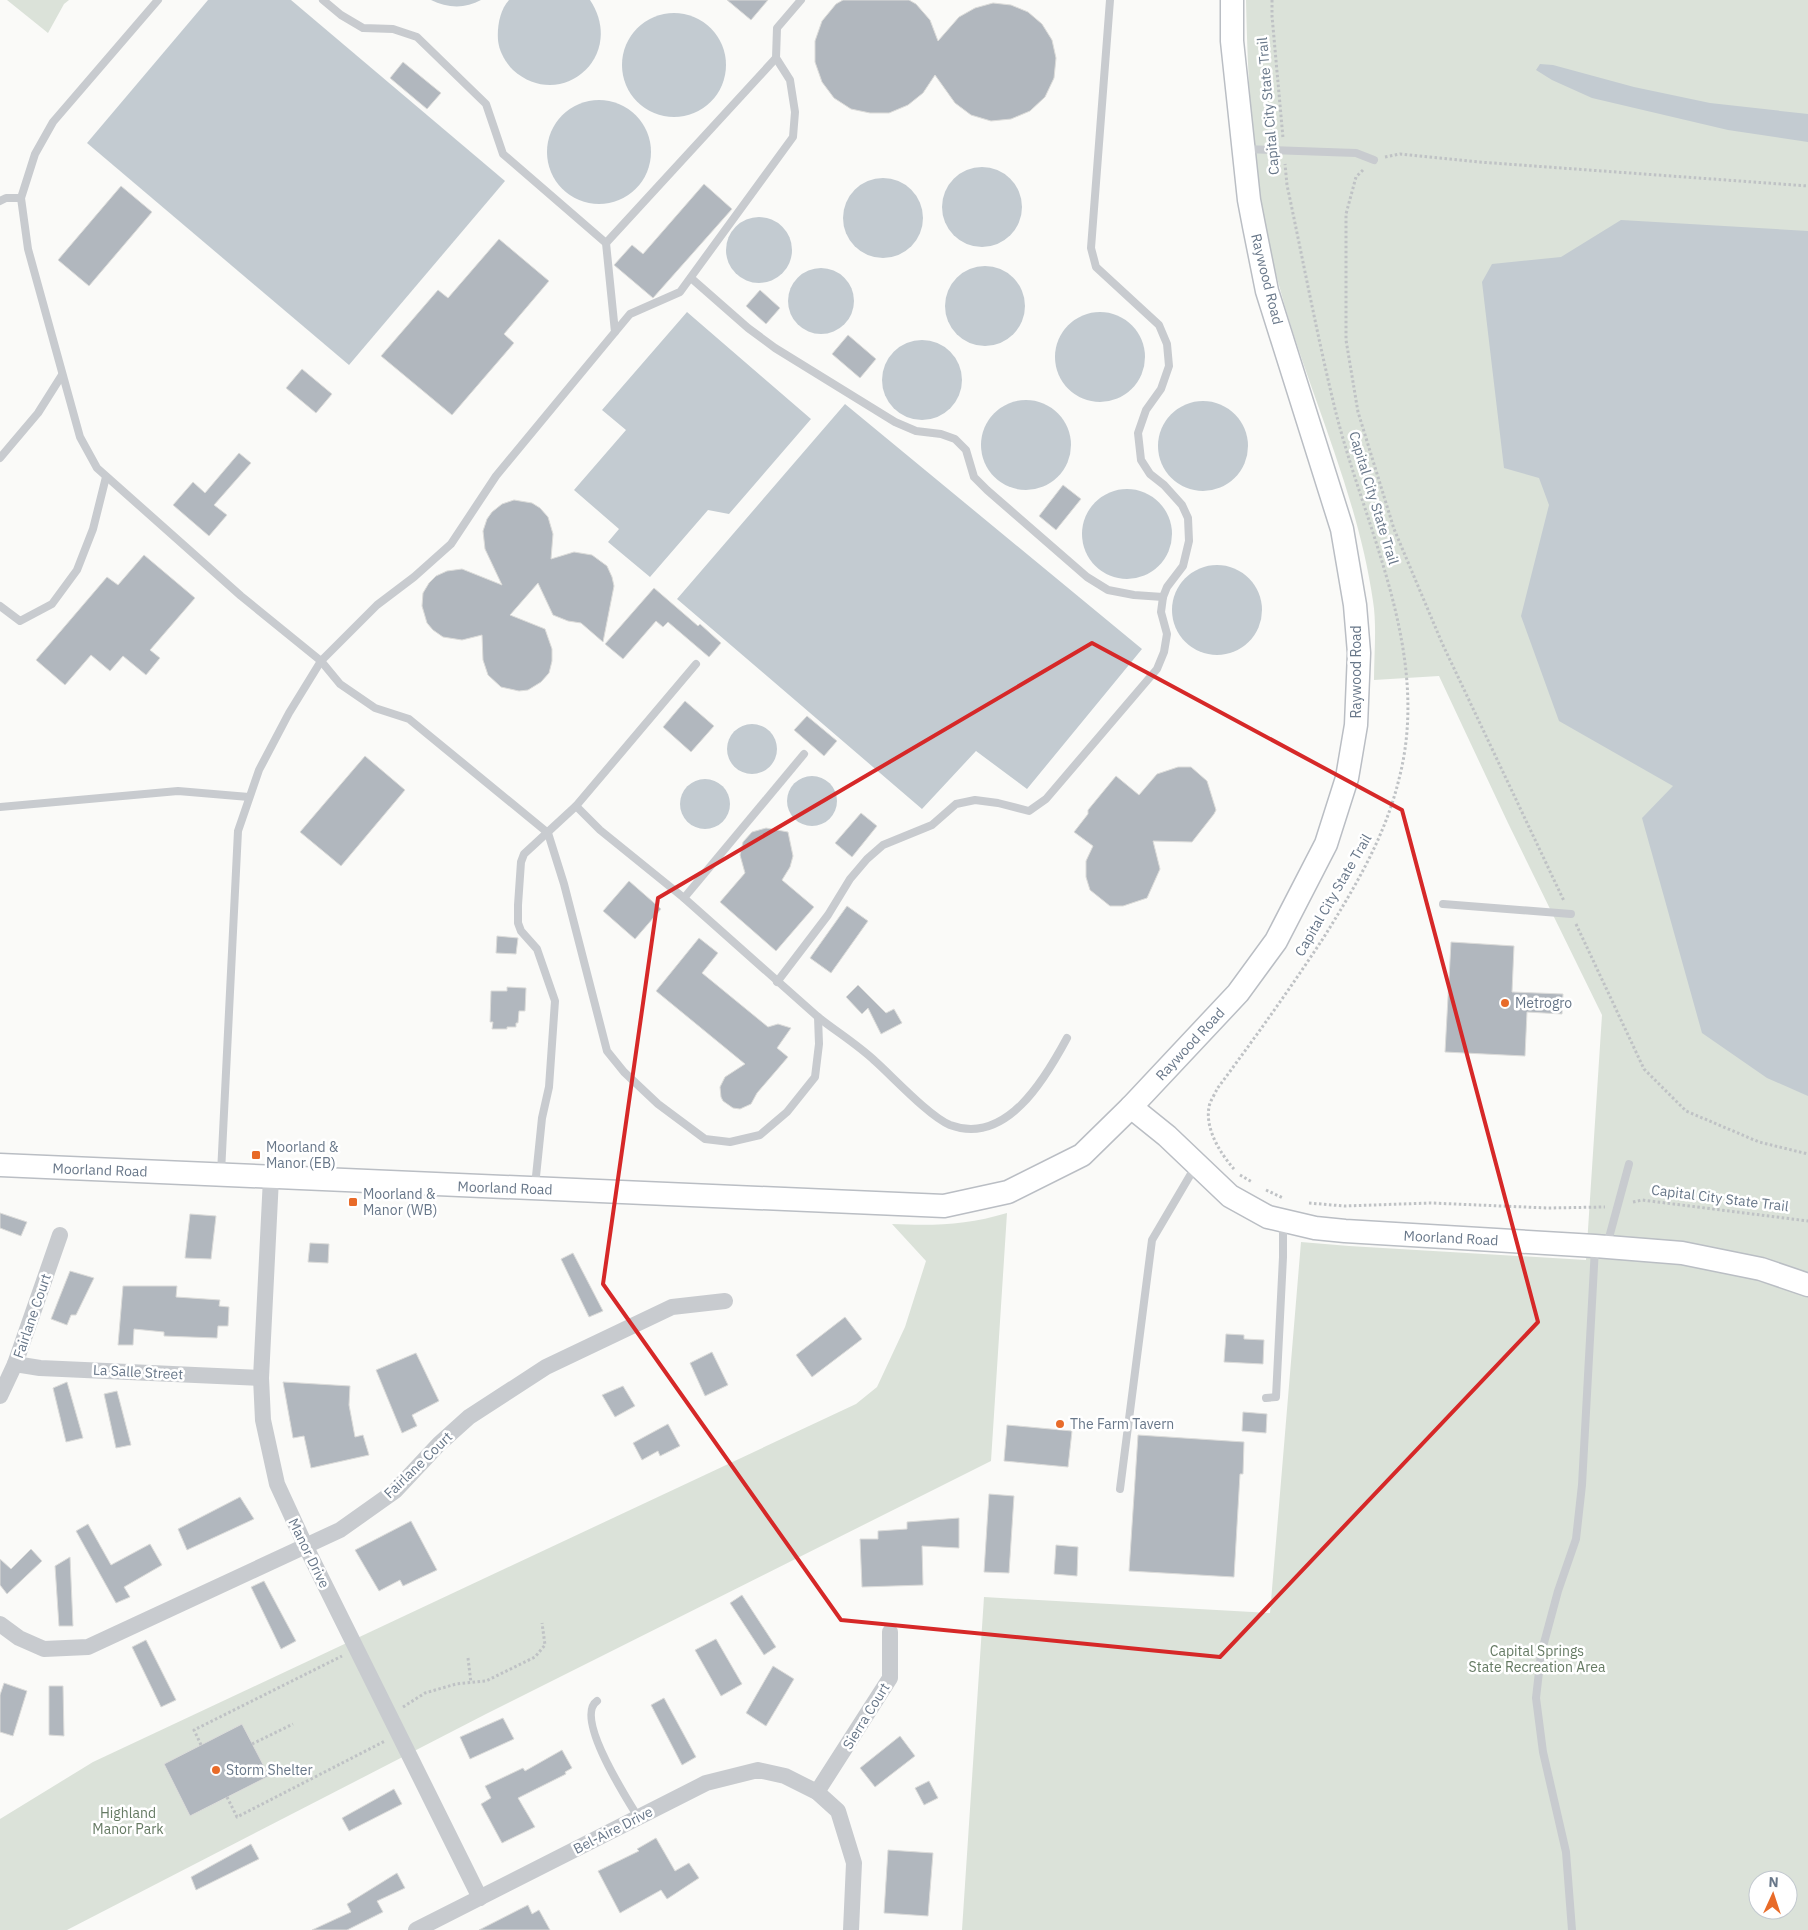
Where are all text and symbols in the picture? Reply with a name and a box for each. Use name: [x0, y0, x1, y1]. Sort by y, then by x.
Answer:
street label: Capital City State Trail: [1253, 36, 1283, 176]
street label: Raywood Road: [1247, 232, 1287, 326]
street label: Capital City State Trail: [1345, 429, 1403, 567]
street label: Raywood Road: [1347, 625, 1365, 719]
street label: Capital City State Trail: [1291, 830, 1375, 959]
place label: Metrogro: [1515, 994, 1572, 1012]
marker: Metrogro: [1499, 997, 1511, 1009]
street label: Raywood Road: [1152, 1004, 1228, 1084]
place label: Moorland & Manor (EB): [266, 1138, 339, 1172]
marker: Moorland & Manor (EB): [250, 1149, 262, 1161]
street label: Moorland Road: [52, 1159, 148, 1181]
street label: Moorland Road: [457, 1177, 553, 1199]
street label: Capital City State Trail: [1650, 1181, 1790, 1215]
place label: Moorland & Manor (WB): [363, 1185, 437, 1219]
marker: Moorland & Manor (WB): [347, 1196, 359, 1208]
street label: Moorland Road: [1403, 1227, 1499, 1249]
street label: Fairlane Court: [9, 1271, 55, 1361]
street label: La Salle Street: [92, 1361, 184, 1383]
place label: The Farm Tavern: [1070, 1415, 1174, 1433]
marker: The Farm Tavern: [1054, 1418, 1066, 1430]
street label: Fairlane Court: [380, 1428, 456, 1502]
street label: Manor Drive: [284, 1515, 334, 1591]
park label: Capital Springs State Recreation Area: [1469, 1642, 1606, 1676]
street label: Sierra Court: [839, 1679, 894, 1753]
place label: Storm Shelter: [226, 1761, 313, 1779]
marker: Storm Shelter: [210, 1764, 222, 1776]
street label: Bel-Aire Drive: [570, 1802, 656, 1858]
park label: Highland Manor Park: [92, 1804, 164, 1838]
north arrow: [1748, 1870, 1798, 1920]
text: N: [1768, 1873, 1779, 1891]

